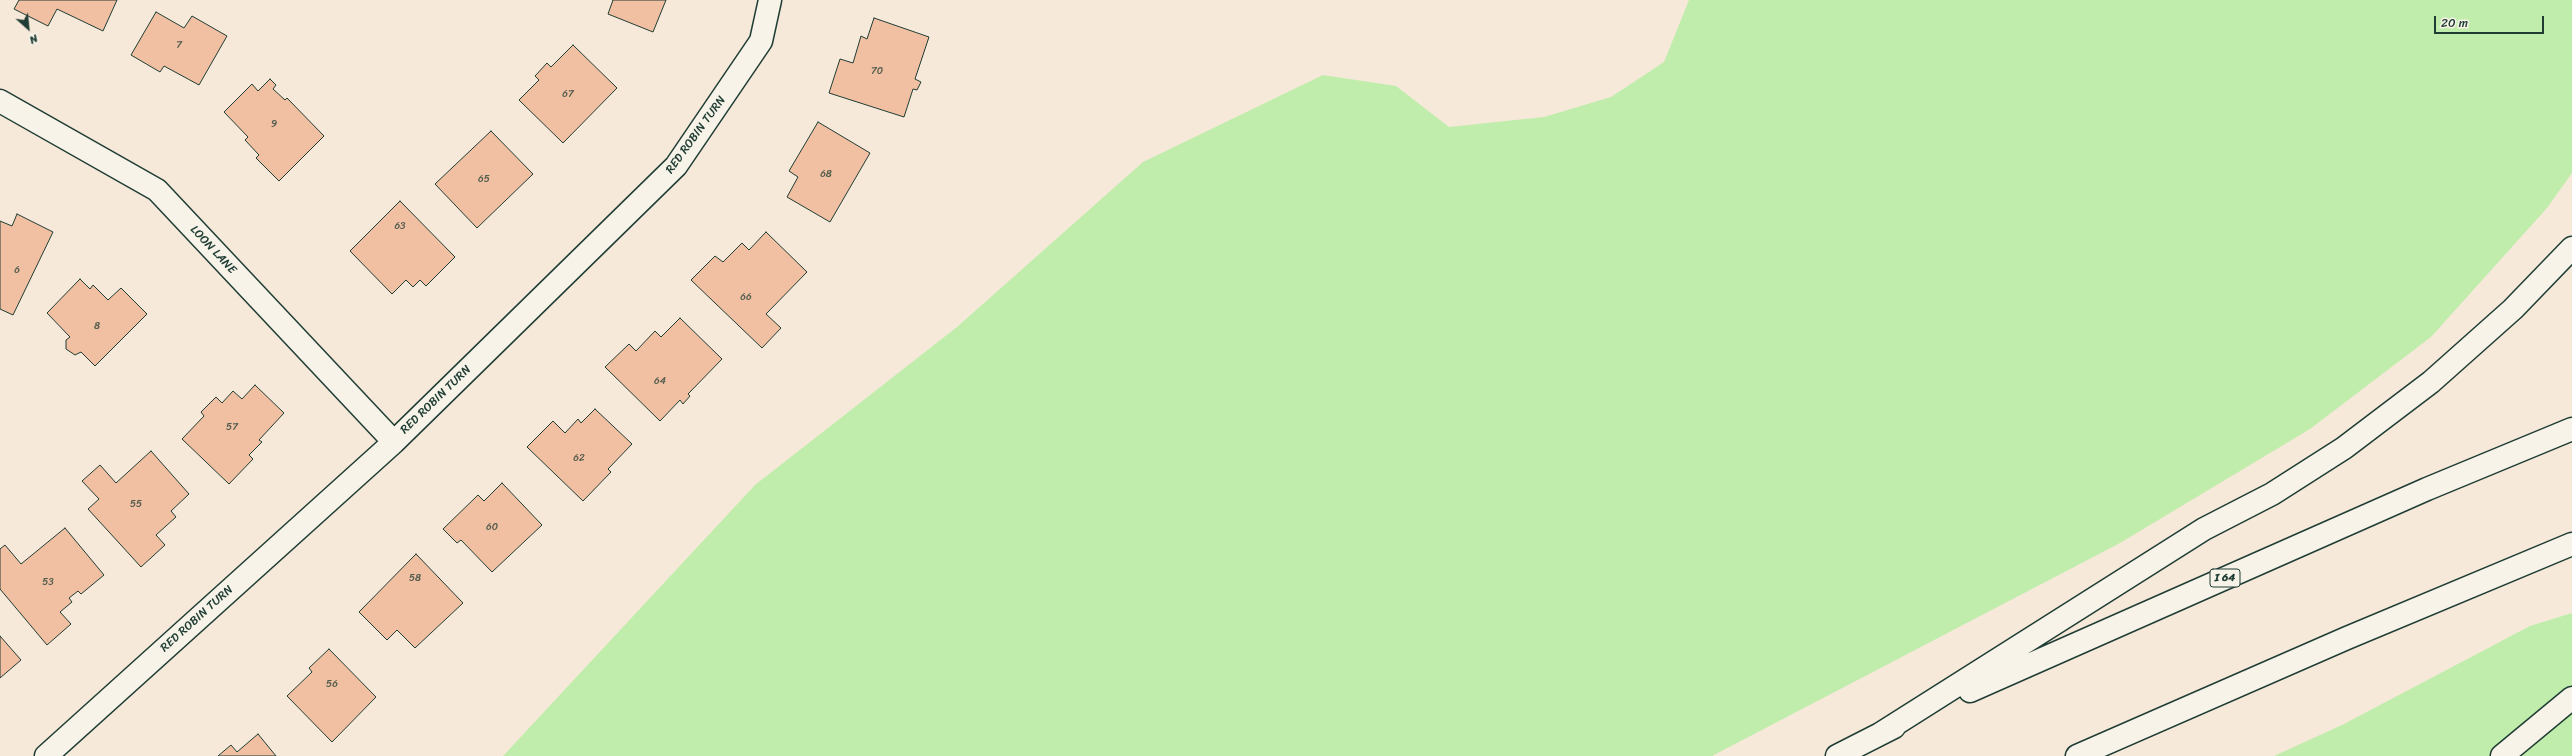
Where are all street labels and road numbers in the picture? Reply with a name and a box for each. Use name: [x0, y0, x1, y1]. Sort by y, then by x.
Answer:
street label: RED ROBIN TURN: [663, 93, 729, 177]
street label: LOON LANE: [187, 223, 239, 277]
street label: RED ROBIN TURN: [398, 363, 474, 437]
road number: I 64: [2210, 569, 2240, 587]
street label: RED ROBIN TURN: [158, 583, 236, 655]

